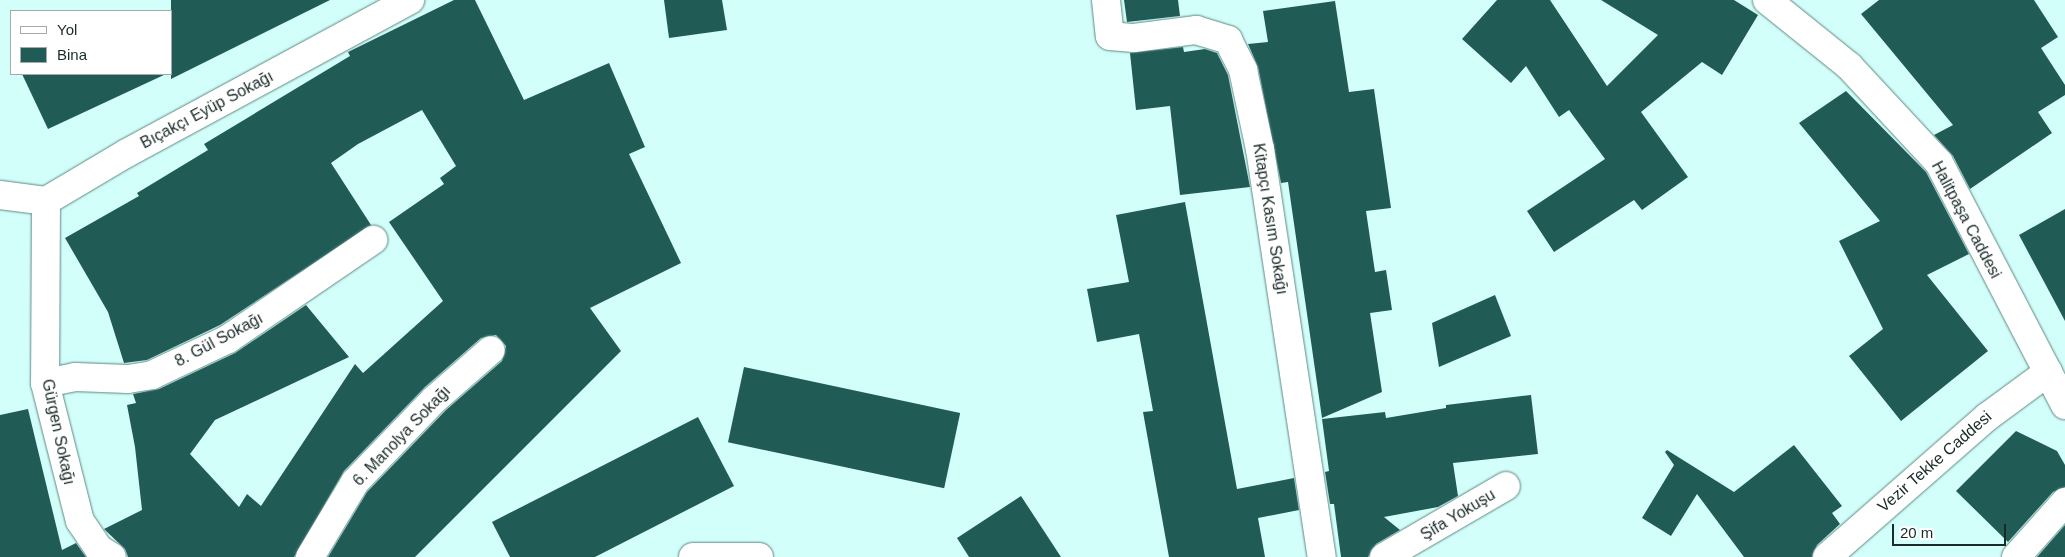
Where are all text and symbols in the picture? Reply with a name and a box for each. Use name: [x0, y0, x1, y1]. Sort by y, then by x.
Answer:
legend: [10, 10, 172, 75]
text: Yol: [57, 21, 77, 38]
text: Bina: [57, 46, 87, 63]
street label: Bıçakçı Eyüp Sokağı: [137, 67, 277, 153]
street label: Kitapçı Kasım Sokağı: [1249, 142, 1291, 296]
street label: Halitpaşa Caddesi: [1927, 158, 2005, 282]
street label: 8. Gül Sokağı: [172, 309, 266, 371]
street label: Gürgen Sokağı: [37, 377, 79, 487]
street label: 6. Manolya Sokağı: [349, 382, 455, 490]
street label: Vezir Tekke Caddesi: [1874, 407, 1996, 517]
street label: Şifa Yokuşu: [1417, 485, 1499, 545]
scale bar: [1895, 514, 2009, 546]
text: 20 m: [1900, 524, 1933, 541]

